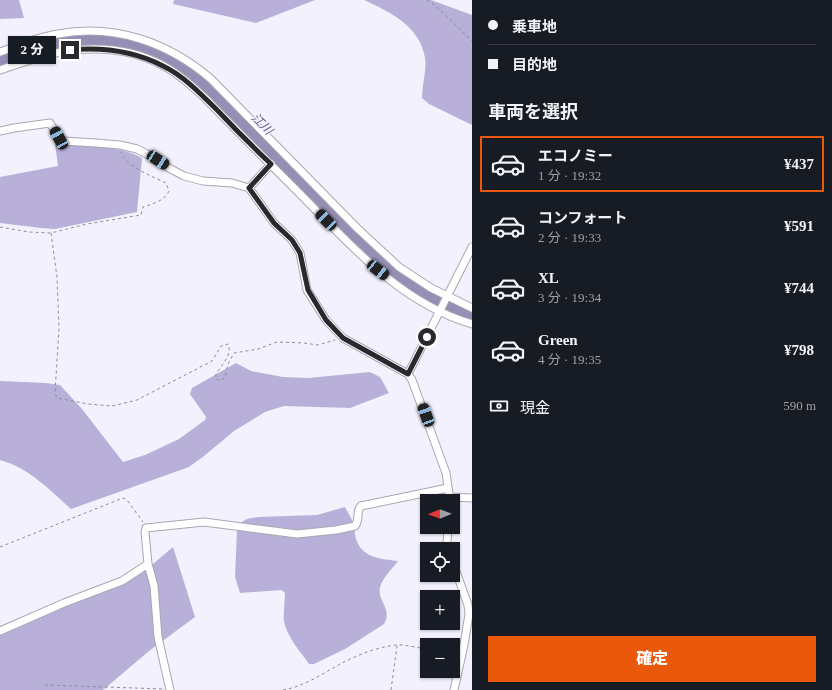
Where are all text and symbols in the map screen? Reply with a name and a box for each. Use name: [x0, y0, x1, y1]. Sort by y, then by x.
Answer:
text: 乗車地: [512, 19, 557, 35]
callout: 2 分: [8, 36, 56, 64]
route end: [61, 41, 79, 59]
text: 2 分: [21, 42, 43, 57]
text: 目的地: [512, 57, 557, 73]
text: 車両を選択: [488, 102, 578, 122]
water label: 江川: [249, 111, 277, 139]
car: [48, 125, 70, 151]
icon: car: [490, 146, 526, 182]
car: [145, 148, 171, 172]
text: エコノミー: [538, 148, 613, 164]
text: ¥437: [784, 156, 814, 172]
text: 1 分 · 19:32: [538, 168, 601, 183]
car: [313, 207, 339, 233]
icon: car: [490, 208, 526, 244]
text: コンフォート: [538, 210, 628, 226]
text: ¥591: [784, 218, 814, 234]
text: 2 分 · 19:33: [538, 230, 601, 245]
car: [365, 258, 391, 282]
icon: car: [490, 270, 526, 306]
text: XL: [538, 270, 559, 286]
text: ¥744: [784, 280, 814, 296]
text: 3 分 · 19:34: [538, 290, 601, 305]
route start: [418, 328, 436, 346]
icon: car: [490, 332, 526, 368]
text: Green: [538, 332, 578, 348]
text: ¥798: [784, 342, 814, 358]
text: 4 分 · 19:35: [538, 352, 601, 367]
icon: cash: [488, 395, 510, 417]
text: 590 m: [783, 398, 816, 413]
text: 現金: [520, 400, 550, 416]
car: [416, 402, 436, 428]
north arrow: [420, 494, 460, 534]
map controls: [420, 494, 460, 678]
button: locate: [420, 542, 460, 582]
button: +: [420, 590, 460, 630]
button: 確定: [488, 636, 816, 682]
button: −: [420, 638, 460, 678]

